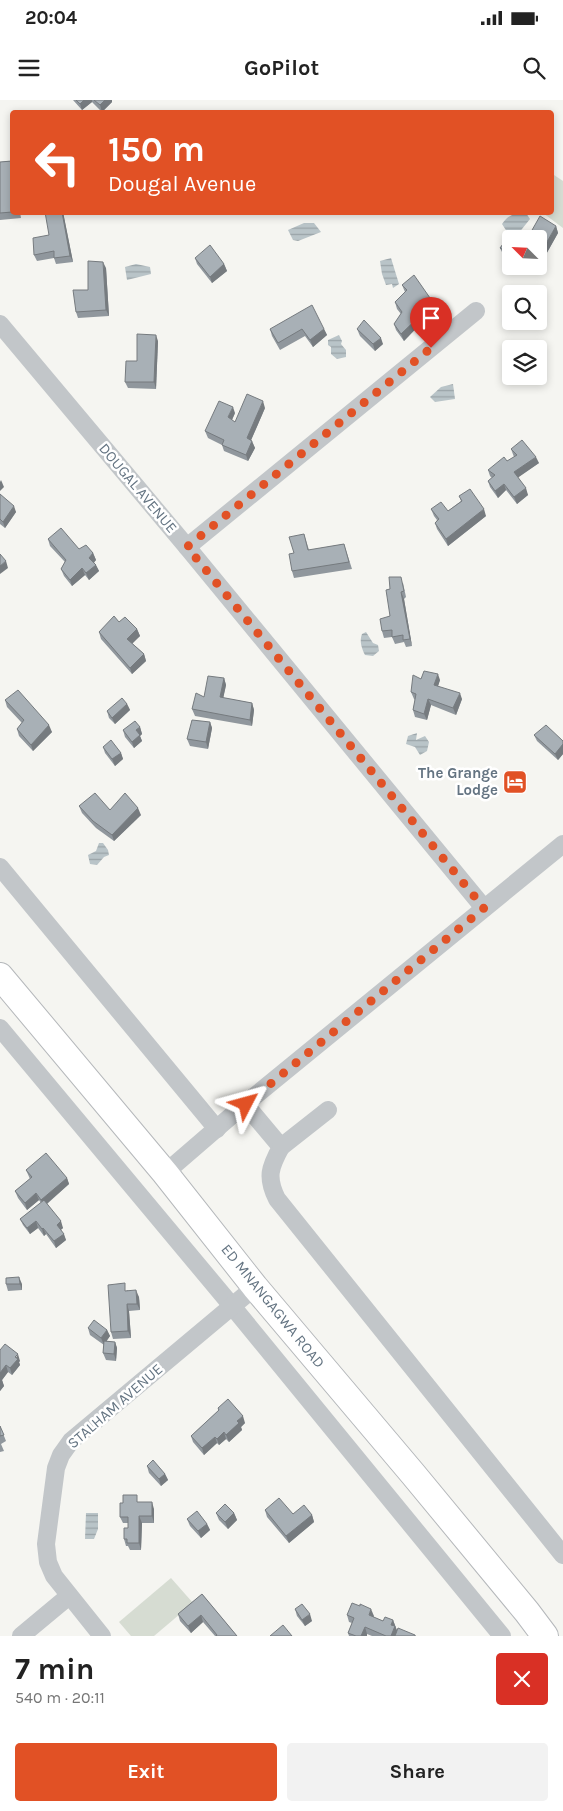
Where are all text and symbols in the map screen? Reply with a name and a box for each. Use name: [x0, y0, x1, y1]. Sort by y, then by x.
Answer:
text: 20:04: [25, 7, 77, 29]
icon: menu: [15, 54, 43, 82]
icon: search: [520, 54, 548, 82]
text: GoPilot: [244, 55, 319, 81]
text: 150 m: [108, 129, 205, 170]
icon: left: [25, 130, 90, 195]
text: Dougal Avenue: [108, 171, 256, 197]
north arrow: [502, 230, 548, 275]
map controls: [502, 230, 547, 385]
button: search: [502, 285, 547, 330]
pin: [410, 297, 452, 348]
icon: arrive: [417, 304, 445, 332]
button: layers: [502, 340, 547, 385]
street label: DOUGAL AVENUE: [95, 439, 181, 537]
place label: The Grange Lodge: [418, 764, 498, 799]
hotel icon: The Grange Lodge: [502, 769, 528, 795]
position arrow: [219, 1077, 271, 1129]
street label: ED MNANGAGWA ROAD: [217, 1240, 329, 1372]
street label: STALHAM AVENUE: [64, 1360, 166, 1452]
text: 7 min: [15, 1651, 95, 1687]
button: close: [496, 1653, 548, 1705]
text: 540 m · 20:11: [15, 1688, 105, 1707]
button: Exit: [15, 1743, 277, 1801]
button: Share: [287, 1743, 548, 1801]

